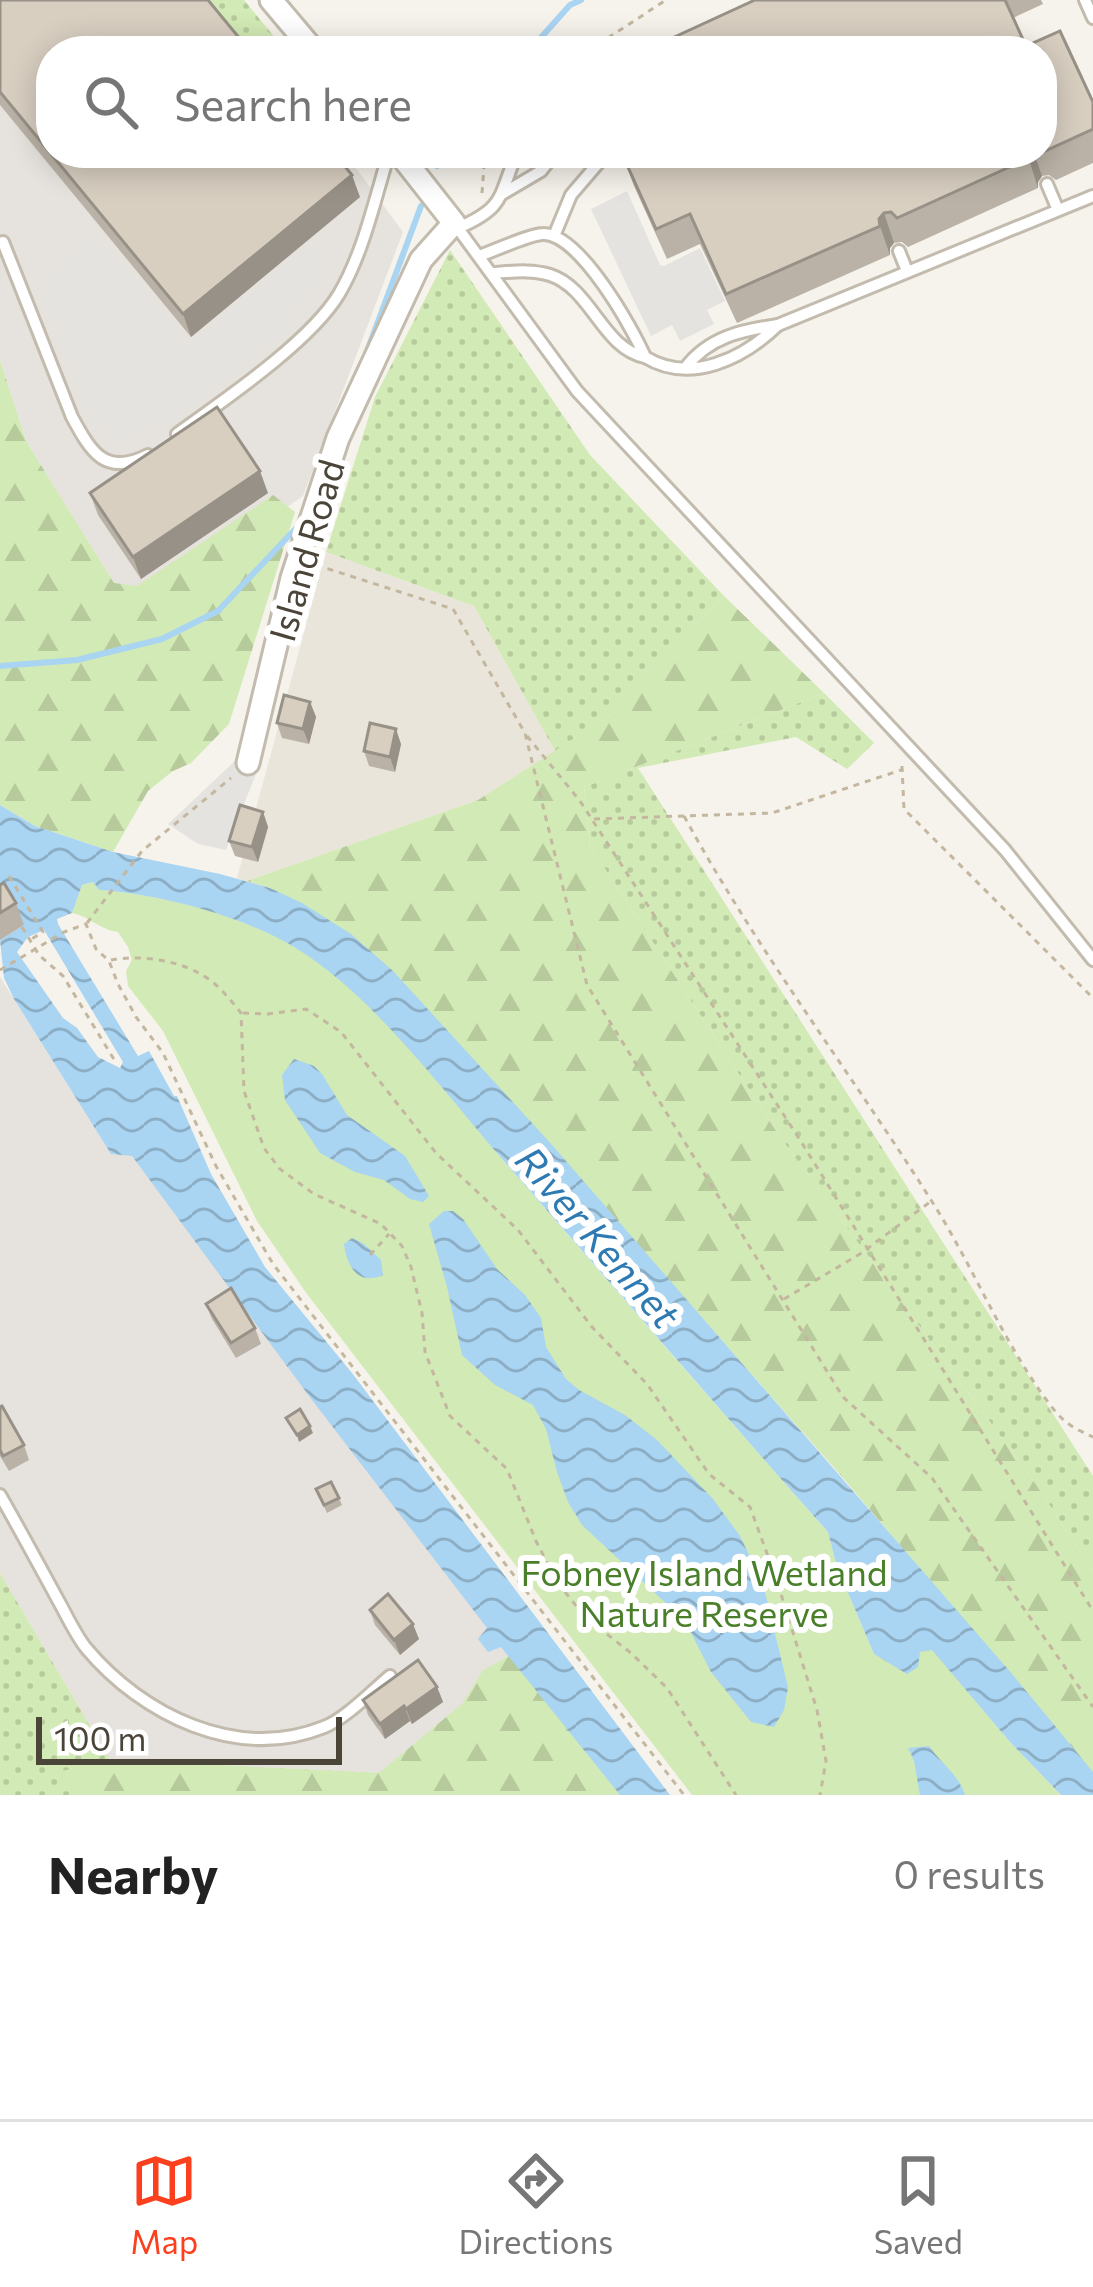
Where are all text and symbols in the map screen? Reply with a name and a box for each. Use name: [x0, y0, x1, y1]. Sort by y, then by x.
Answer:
search box: [36, 36, 1057, 168]
icon: search: [78, 69, 144, 135]
text: Search here: [174, 75, 412, 130]
street label: Island Road: [258, 454, 352, 646]
water label: River Kennet: [507, 1135, 692, 1337]
park label: Fobney Island Wetland Nature Reserve: [520, 1549, 888, 1634]
scale bar: [36, 1711, 342, 1764]
text: 100 m: [54, 1717, 146, 1758]
text: Nearby: [48, 1842, 218, 1905]
text: 0 results: [893, 1849, 1045, 1897]
tab: Map: [130, 2148, 198, 2261]
tab: Directions: [459, 2148, 613, 2261]
tab: Saved: [874, 2148, 963, 2261]

